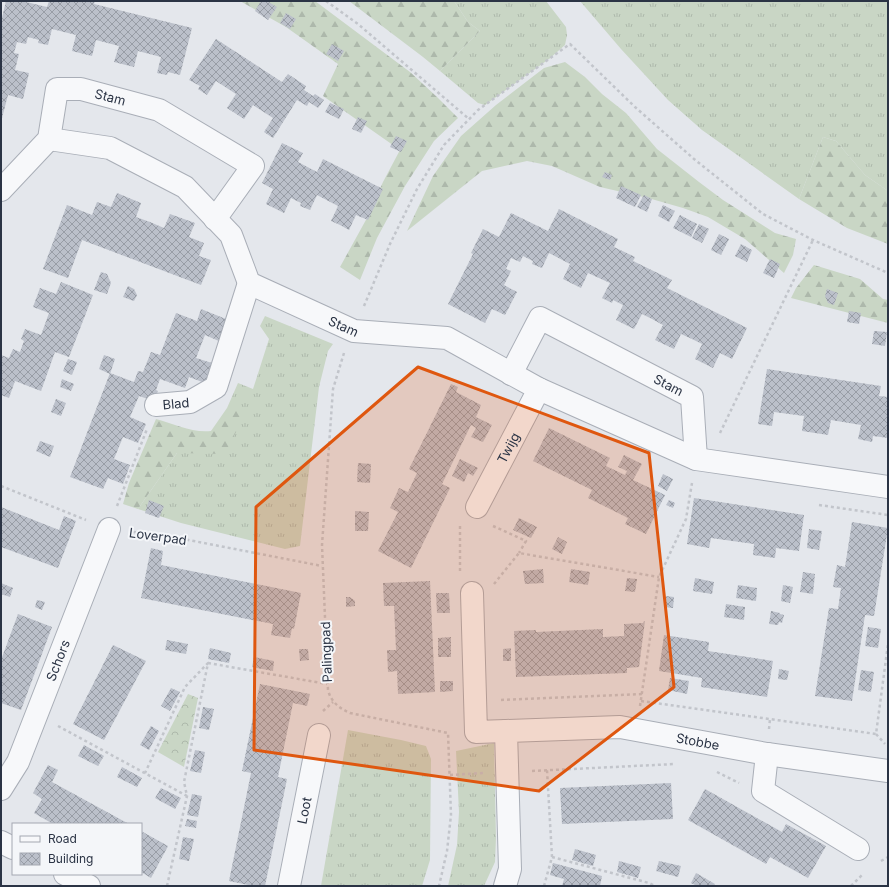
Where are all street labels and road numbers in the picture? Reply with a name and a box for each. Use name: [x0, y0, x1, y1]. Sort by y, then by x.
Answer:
street label: Stam: [93, 85, 128, 109]
street label: Stam: [326, 312, 361, 340]
street label: Stam: [651, 371, 686, 399]
street label: Blad: [162, 394, 190, 412]
street label: Twijg: [494, 430, 523, 466]
street label: Loverpad: [128, 524, 188, 548]
street label: Palingpad: [317, 621, 335, 683]
street label: Schors: [42, 637, 73, 683]
street label: Stobbe: [675, 729, 721, 753]
street label: Loot: [294, 796, 315, 825]

